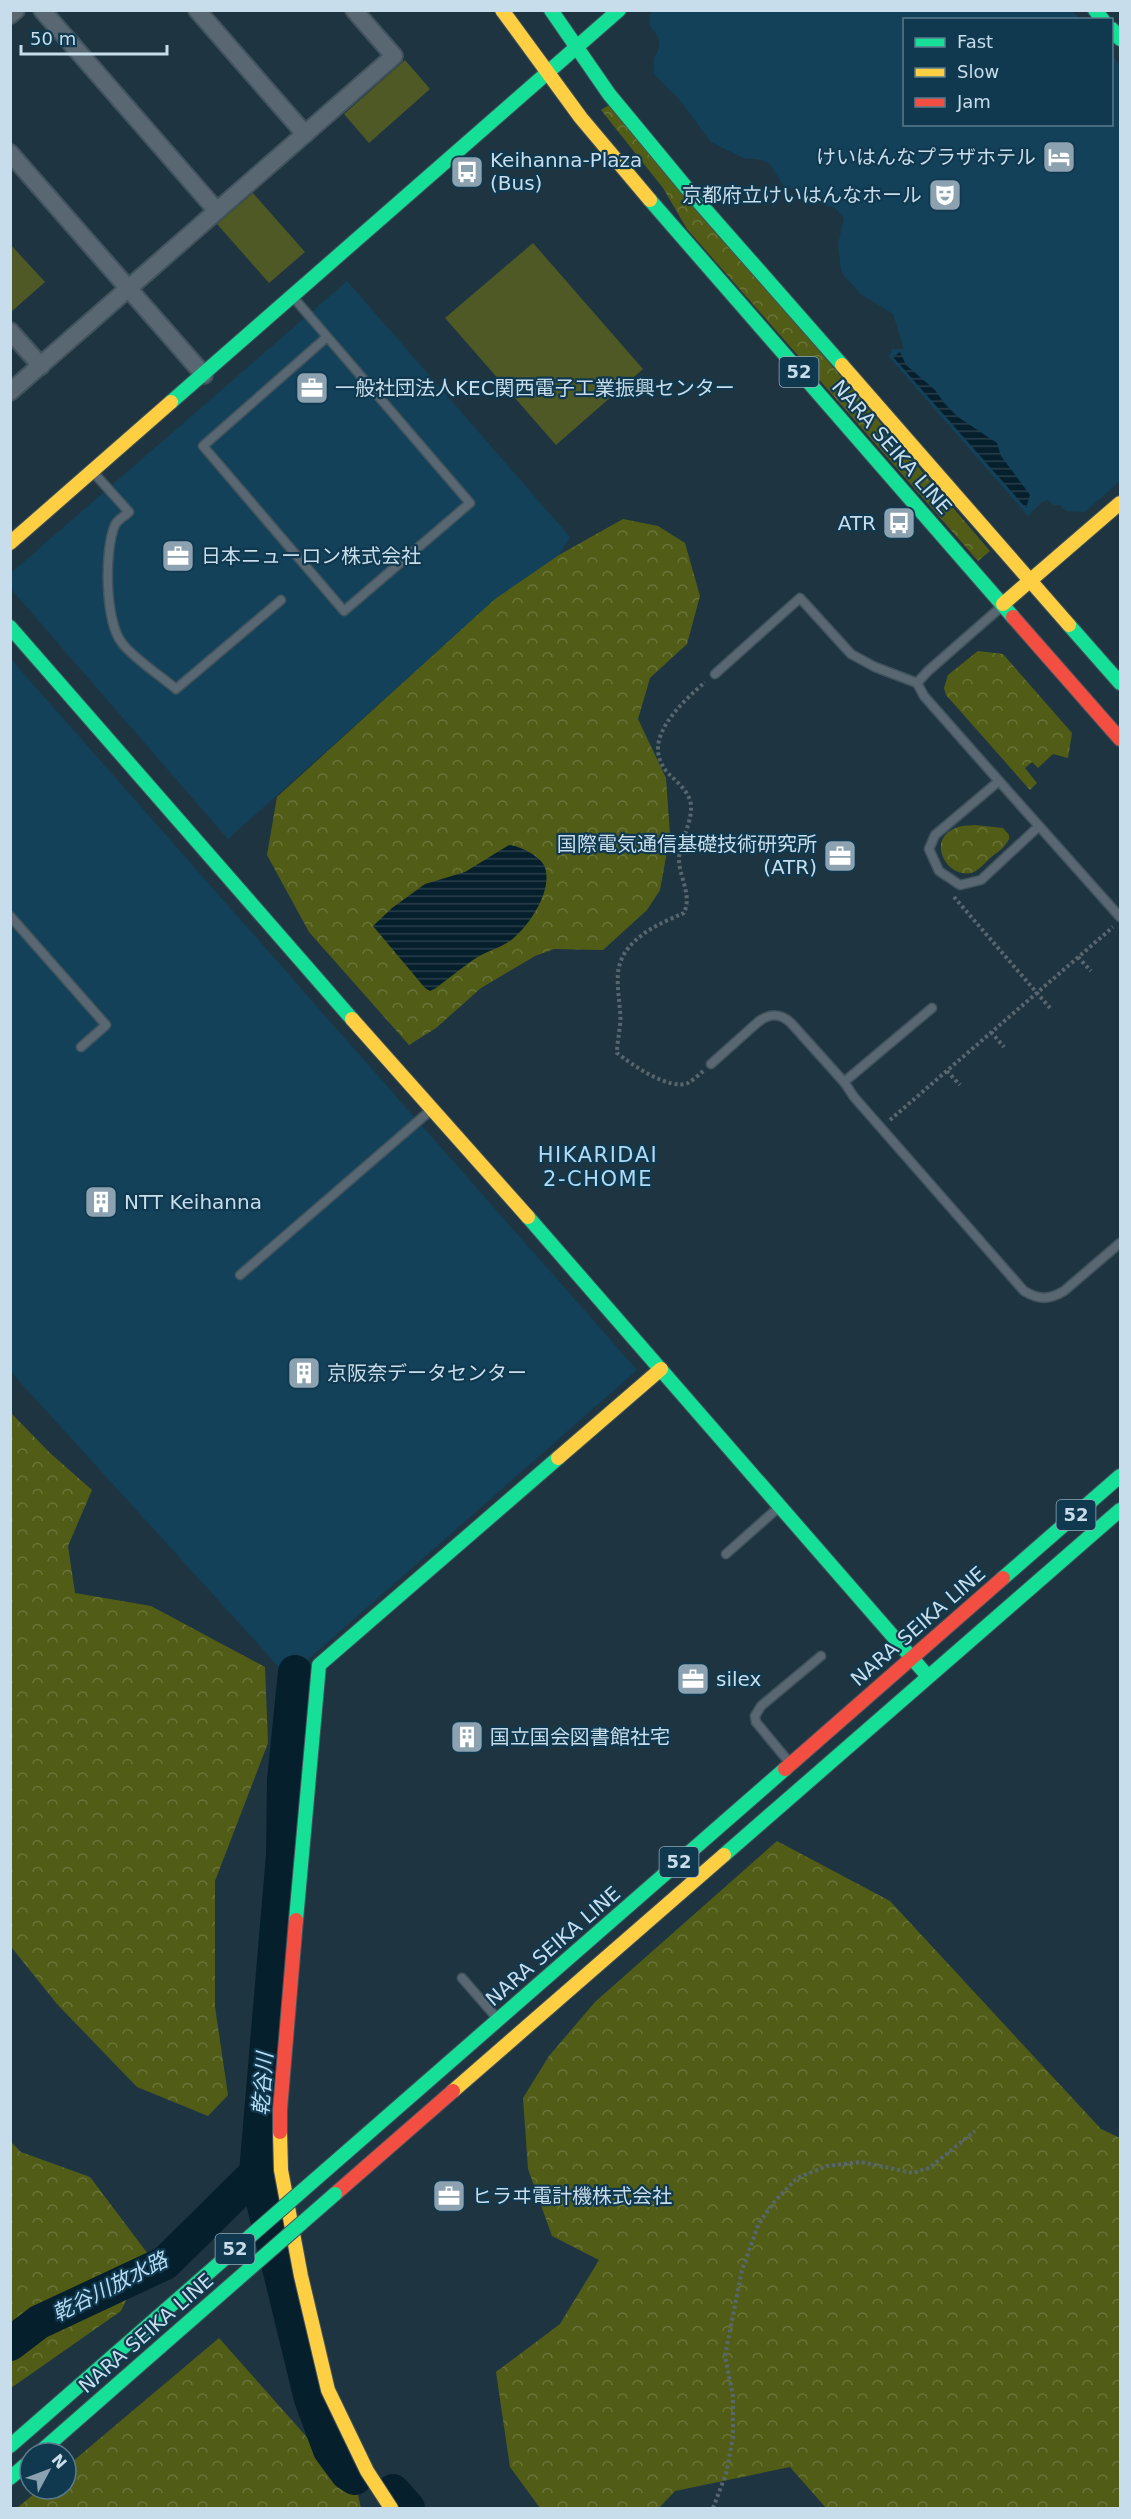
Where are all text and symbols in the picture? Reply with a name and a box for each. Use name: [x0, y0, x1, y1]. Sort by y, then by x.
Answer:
scale bar: [21, 18, 166, 56]
legend: [903, 18, 1113, 126]
text: 50 m: [30, 28, 76, 49]
text: Fast: [957, 31, 993, 52]
text: Slow: [957, 61, 999, 82]
text: Jam: [956, 91, 991, 112]
hotel icon: けいはんなプラザホテル: [1041, 139, 1077, 175]
place label: けいはんなプラザホテル: [816, 145, 1036, 169]
place label: Keihanna-Plaza (Bus): [490, 148, 642, 195]
bus stop icon: Keihanna-Plaza (Bus): [449, 154, 485, 190]
theatre icon: 京都府立けいはんなホール: [927, 177, 963, 213]
place label: 京都府立けいはんなホール: [682, 183, 922, 207]
road number: 52: [780, 357, 818, 387]
office icon: 一般社団法人KEC関西電子工業振興センター: [294, 370, 330, 406]
street label: NARA SEIKA LINE: [827, 375, 957, 519]
place label: 一般社団法人KEC関西電子工業振興センター: [335, 376, 735, 400]
bus stop icon: ATR: [881, 505, 917, 541]
place label: ATR: [838, 511, 876, 535]
office icon: 日本ニューロン株式会社: [160, 538, 196, 574]
place label: 日本ニューロン株式会社: [201, 544, 421, 568]
place label: 国際電気通信基礎技術研究所 (ATR): [557, 832, 817, 879]
office icon: 国際電気通信基礎技術研究所 (ATR): [822, 838, 858, 874]
district label: HIKARIDAI 2-CHOME: [538, 1143, 658, 1191]
building icon: NTT Keihanna: [83, 1184, 119, 1220]
place label: NTT Keihanna: [124, 1190, 262, 1214]
building icon: 京阪奈データセンター: [286, 1355, 322, 1391]
place label: 京阪奈データセンター: [327, 1361, 527, 1385]
road number: 52: [1056, 1500, 1096, 1530]
street label: NARA SEIKA LINE: [846, 1561, 990, 1691]
office icon: silex: [675, 1661, 711, 1697]
place label: silex: [716, 1667, 761, 1691]
building icon: 国立国会図書館社宅: [449, 1719, 485, 1755]
place label: 国立国会図書館社宅: [490, 1725, 670, 1749]
road number: 52: [660, 1847, 698, 1877]
street label: NARA SEIKA LINE: [481, 1881, 625, 2011]
water label: 乾谷川: [249, 2050, 277, 2116]
office icon: ヒラヰ電計機株式会社: [431, 2178, 467, 2214]
place label: ヒラヰ電計機株式会社: [472, 2184, 672, 2208]
road number: 52: [216, 2234, 254, 2264]
water label: 乾谷川放水路: [48, 2247, 173, 2326]
street label: NARA SEIKA LINE: [74, 2268, 218, 2398]
north arrow: [18, 2441, 78, 2501]
text: N: [47, 2450, 71, 2473]

